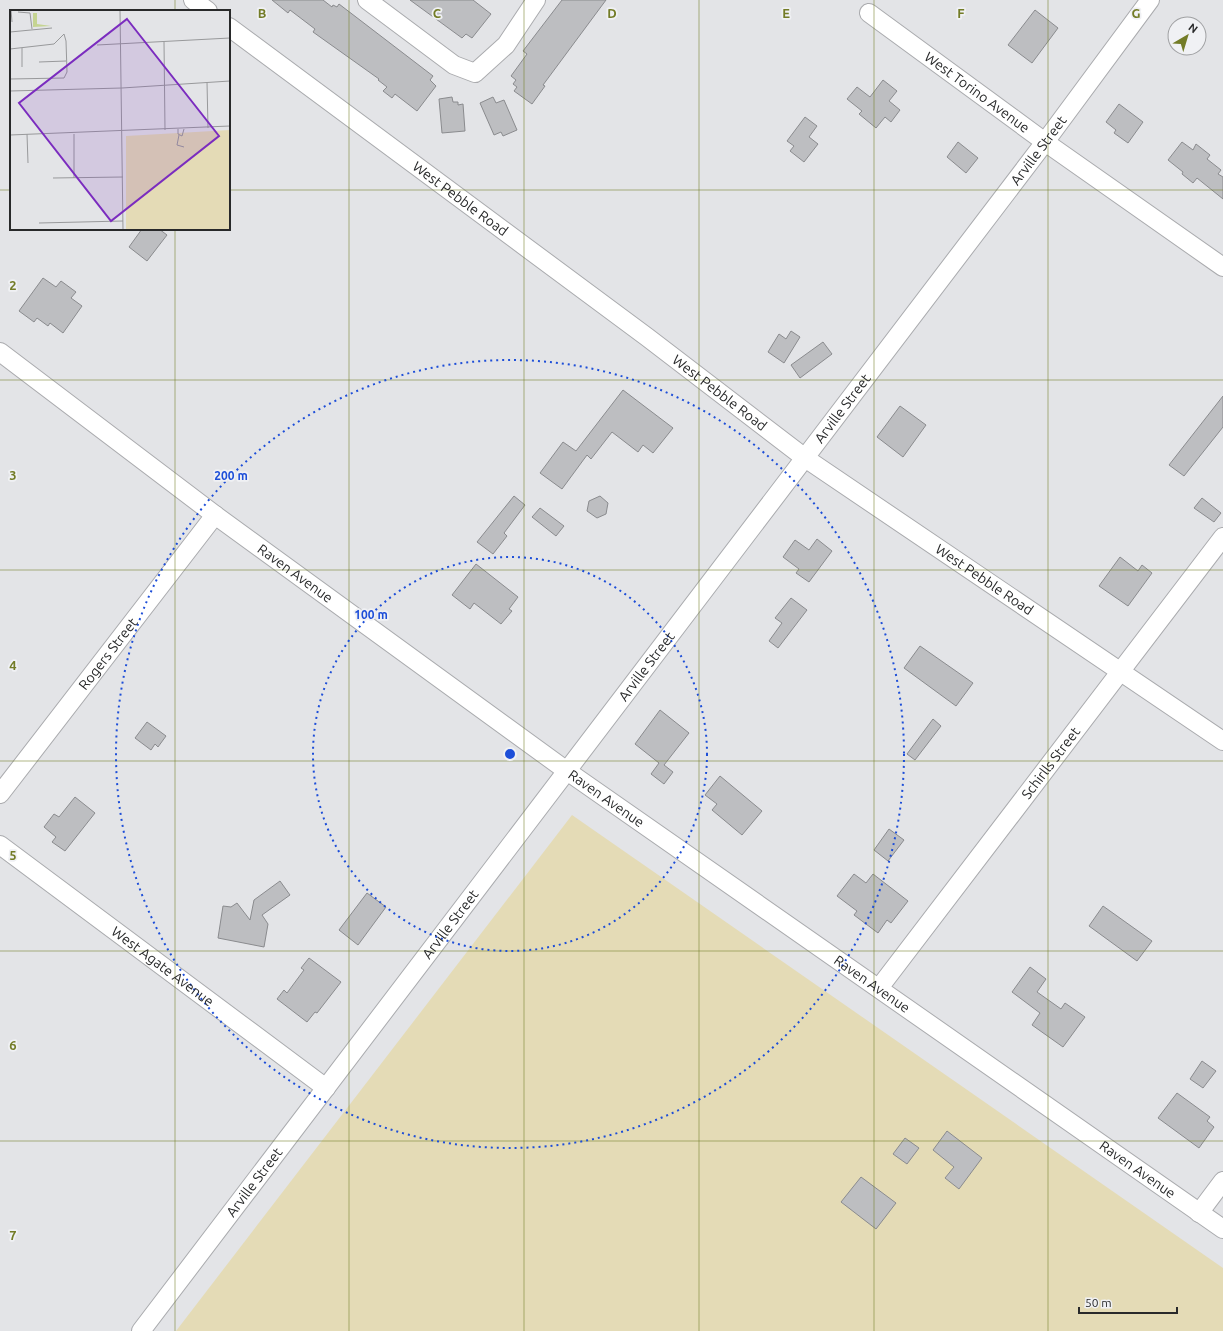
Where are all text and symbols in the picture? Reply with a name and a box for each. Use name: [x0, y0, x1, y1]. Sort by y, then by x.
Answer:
text: B: [258, 6, 267, 20]
text: C: [433, 6, 442, 20]
text: D: [607, 6, 617, 20]
text: E: [782, 6, 790, 20]
text: F: [957, 6, 965, 20]
text: G: [1132, 6, 1141, 20]
inset map: [10, 10, 230, 230]
north arrow: [1167, 16, 1207, 56]
text: N: [1186, 21, 1200, 35]
street label: West Torino Avenue: [922, 49, 1033, 136]
street label: Arville Street: [1007, 112, 1070, 188]
street label: West Pebble Road: [410, 158, 511, 239]
text: 2: [9, 278, 17, 292]
street label: West Pebble Road: [669, 352, 770, 434]
street label: Arville Street: [811, 370, 874, 446]
text: 3: [9, 468, 17, 482]
text: 200 m: [214, 469, 248, 482]
street label: Raven Avenue: [255, 541, 336, 606]
street label: West Pebble Road: [932, 541, 1036, 618]
text: 100 m: [354, 608, 388, 621]
street label: Rogers Street: [75, 614, 141, 693]
street label: Arville Street: [615, 628, 678, 704]
text: 4: [9, 658, 17, 672]
street label: Schirlls Street: [1018, 723, 1083, 802]
centre of rings: [503, 747, 517, 761]
street label: Raven Avenue: [565, 766, 647, 830]
text: 5: [9, 848, 17, 862]
street label: Arville Street: [419, 886, 482, 962]
street label: West Agate Avenue: [109, 923, 217, 1010]
street label: Raven Avenue: [831, 952, 913, 1016]
text: 6: [9, 1038, 17, 1052]
street label: Raven Avenue: [1097, 1137, 1179, 1201]
street label: Arville Street: [223, 1144, 286, 1220]
text: 7: [9, 1228, 17, 1242]
scale bar: [1079, 1289, 1177, 1315]
text: 50 m: [1085, 1296, 1112, 1309]

